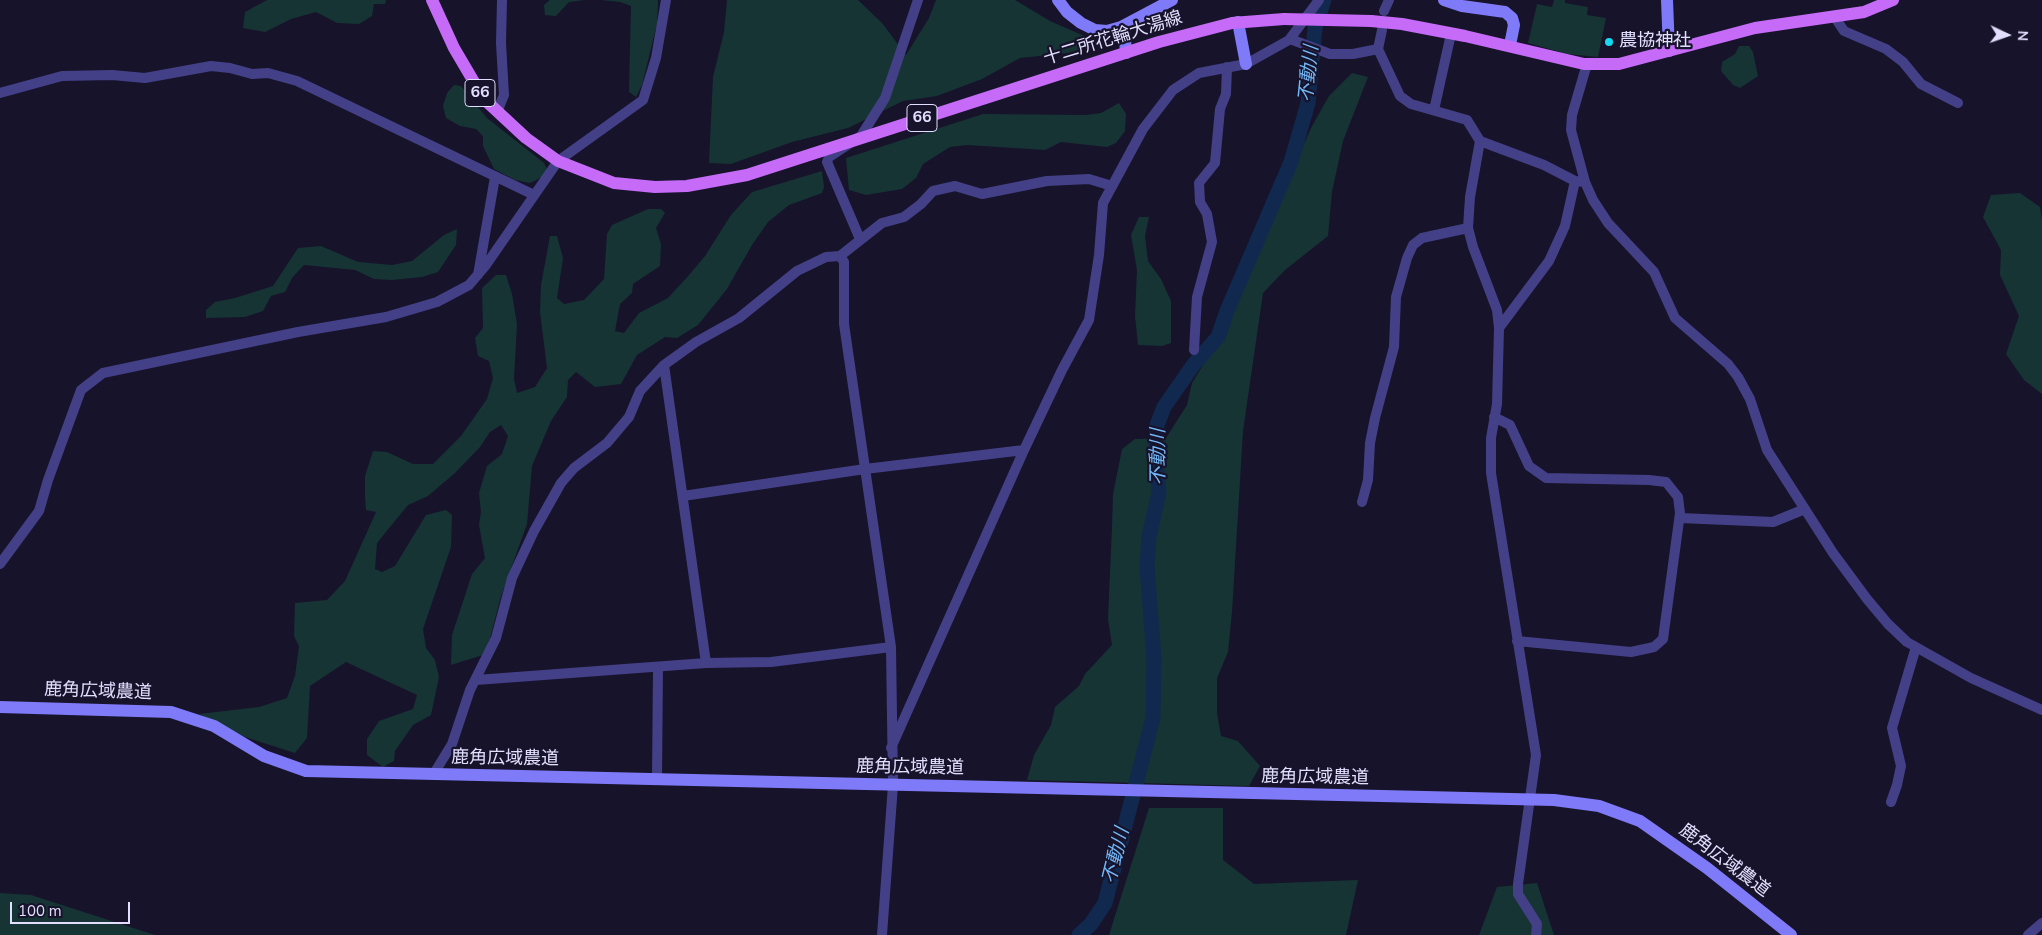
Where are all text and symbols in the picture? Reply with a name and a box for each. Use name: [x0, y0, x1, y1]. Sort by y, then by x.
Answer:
street label: 十二所花輪大湯線: [1041, 8, 1185, 70]
north arrow: [1982, 10, 2032, 60]
text: N: [2013, 30, 2032, 42]
place label: 農協神社: [1619, 31, 1691, 53]
marker: 農協神社: [1603, 36, 1615, 48]
water label: 不動川: [1296, 44, 1324, 104]
road number: 66: [465, 80, 495, 106]
road number: 66: [907, 105, 937, 132]
water label: 不動川: [1148, 429, 1170, 485]
street label: 鹿角広域農道: [44, 679, 152, 705]
street label: 鹿角広域農道: [451, 747, 559, 771]
street label: 鹿角広域農道: [856, 756, 964, 780]
street label: 鹿角広域農道: [1261, 766, 1369, 790]
street label: 鹿角広域農道: [1674, 820, 1774, 902]
water label: 不動川: [1099, 826, 1135, 886]
scale bar: [12, 892, 132, 924]
text: 100 m: [18, 901, 62, 921]

